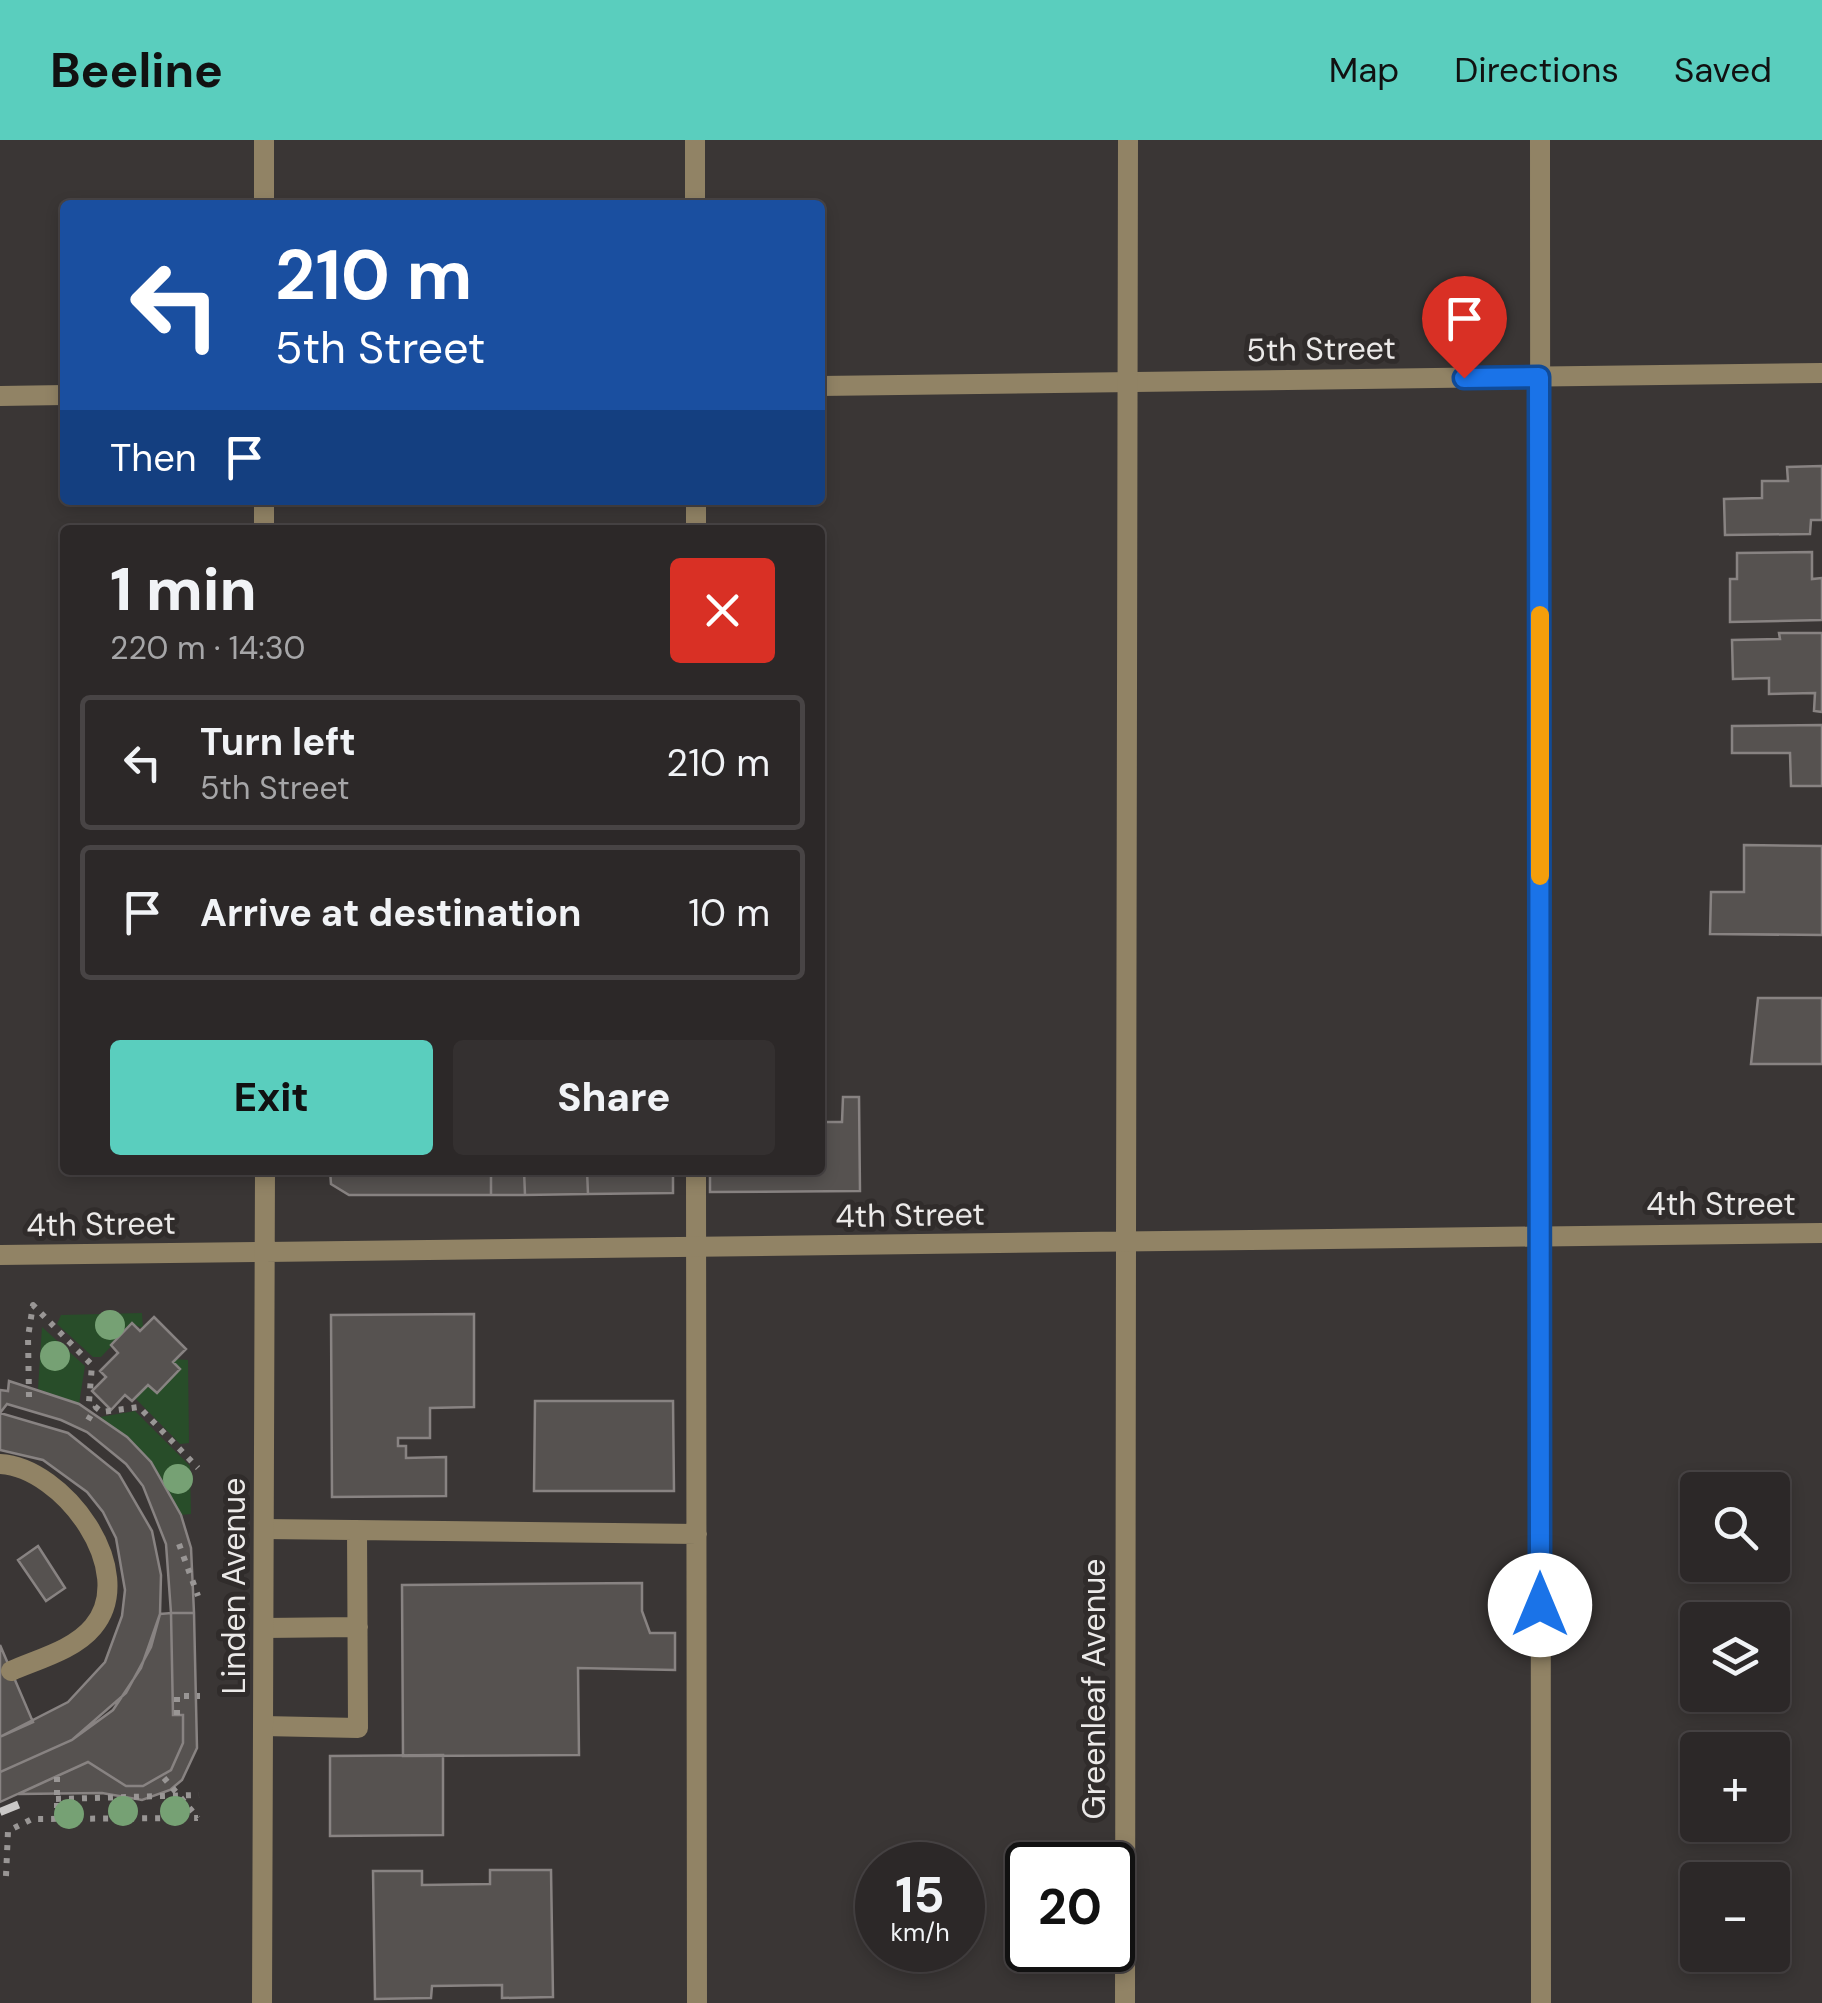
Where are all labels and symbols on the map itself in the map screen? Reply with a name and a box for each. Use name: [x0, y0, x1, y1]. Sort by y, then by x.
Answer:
pin: [1422, 276, 1507, 379]
street label: 5th Street: [1246, 327, 1396, 371]
street label: 4th Street: [1646, 1183, 1796, 1225]
street label: 4th Street: [835, 1193, 985, 1237]
street label: 4th Street: [26, 1202, 176, 1246]
street label: Linden Avenue: [213, 1478, 255, 1694]
position arrow: [1488, 1553, 1592, 1657]
street label: Greenleaf Avenue: [1073, 1558, 1115, 1820]
speed limit sign: 20: [1005, 1842, 1135, 1972]

